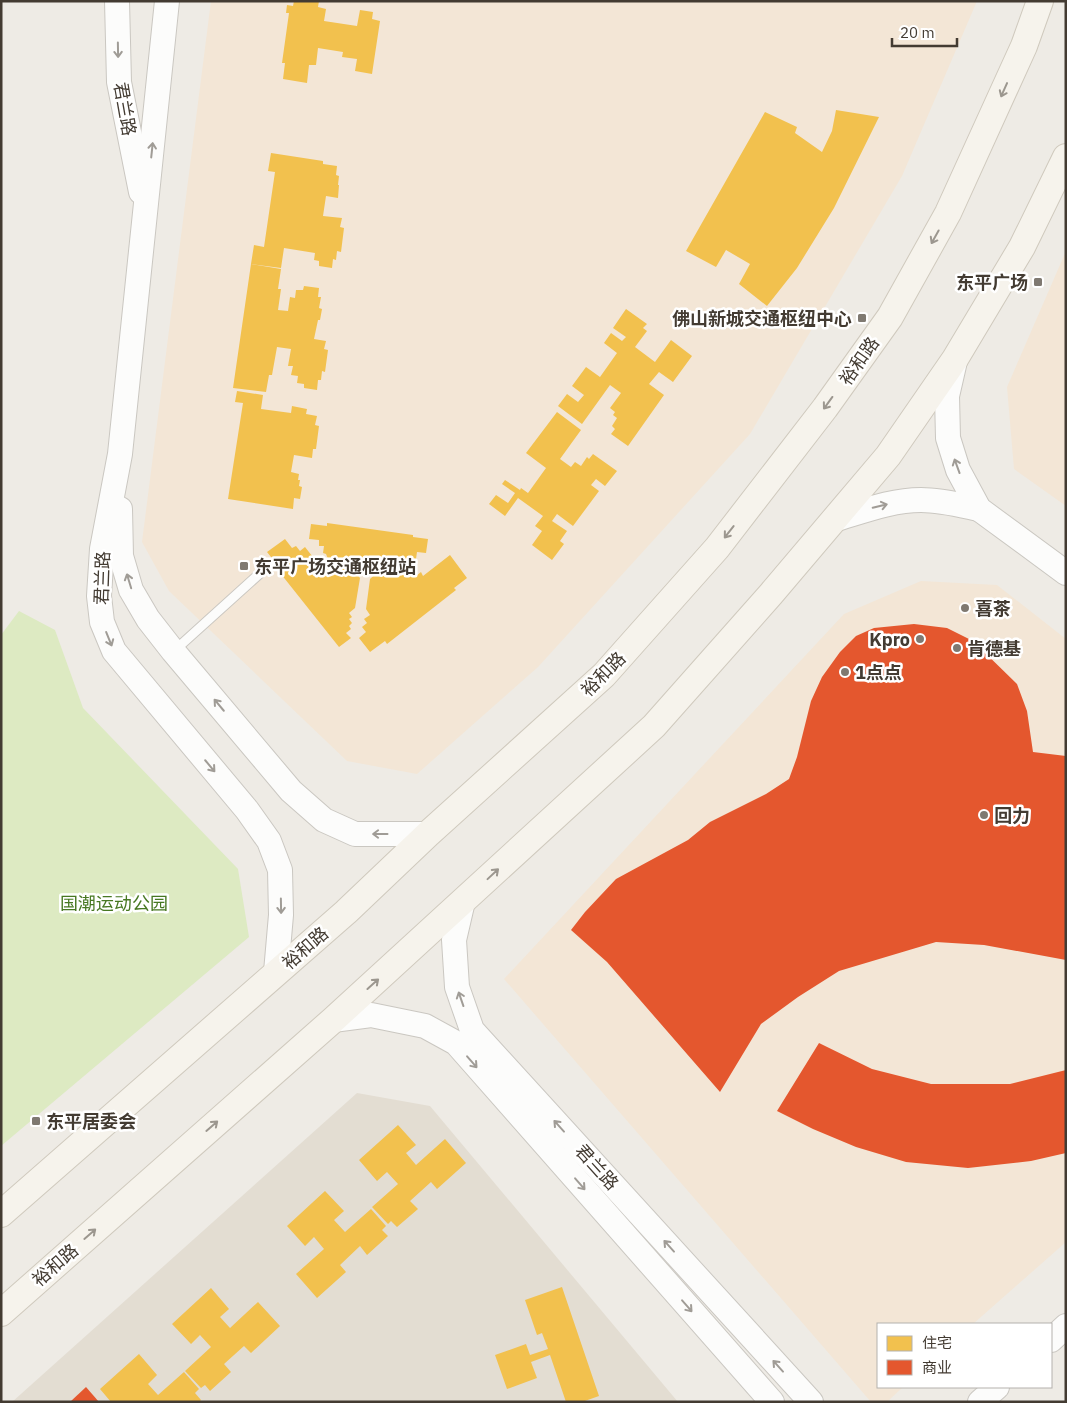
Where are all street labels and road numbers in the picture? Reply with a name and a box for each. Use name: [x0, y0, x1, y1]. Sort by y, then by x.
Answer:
street label: 君兰路: [109, 80, 141, 138]
street label: 裕和路: [834, 332, 884, 390]
street label: 君兰路: [90, 551, 114, 605]
street label: 裕和路: [576, 647, 630, 701]
street label: 裕和路: [277, 922, 333, 974]
street label: 君兰路: [570, 1139, 624, 1195]
street label: 裕和路: [27, 1239, 83, 1291]

